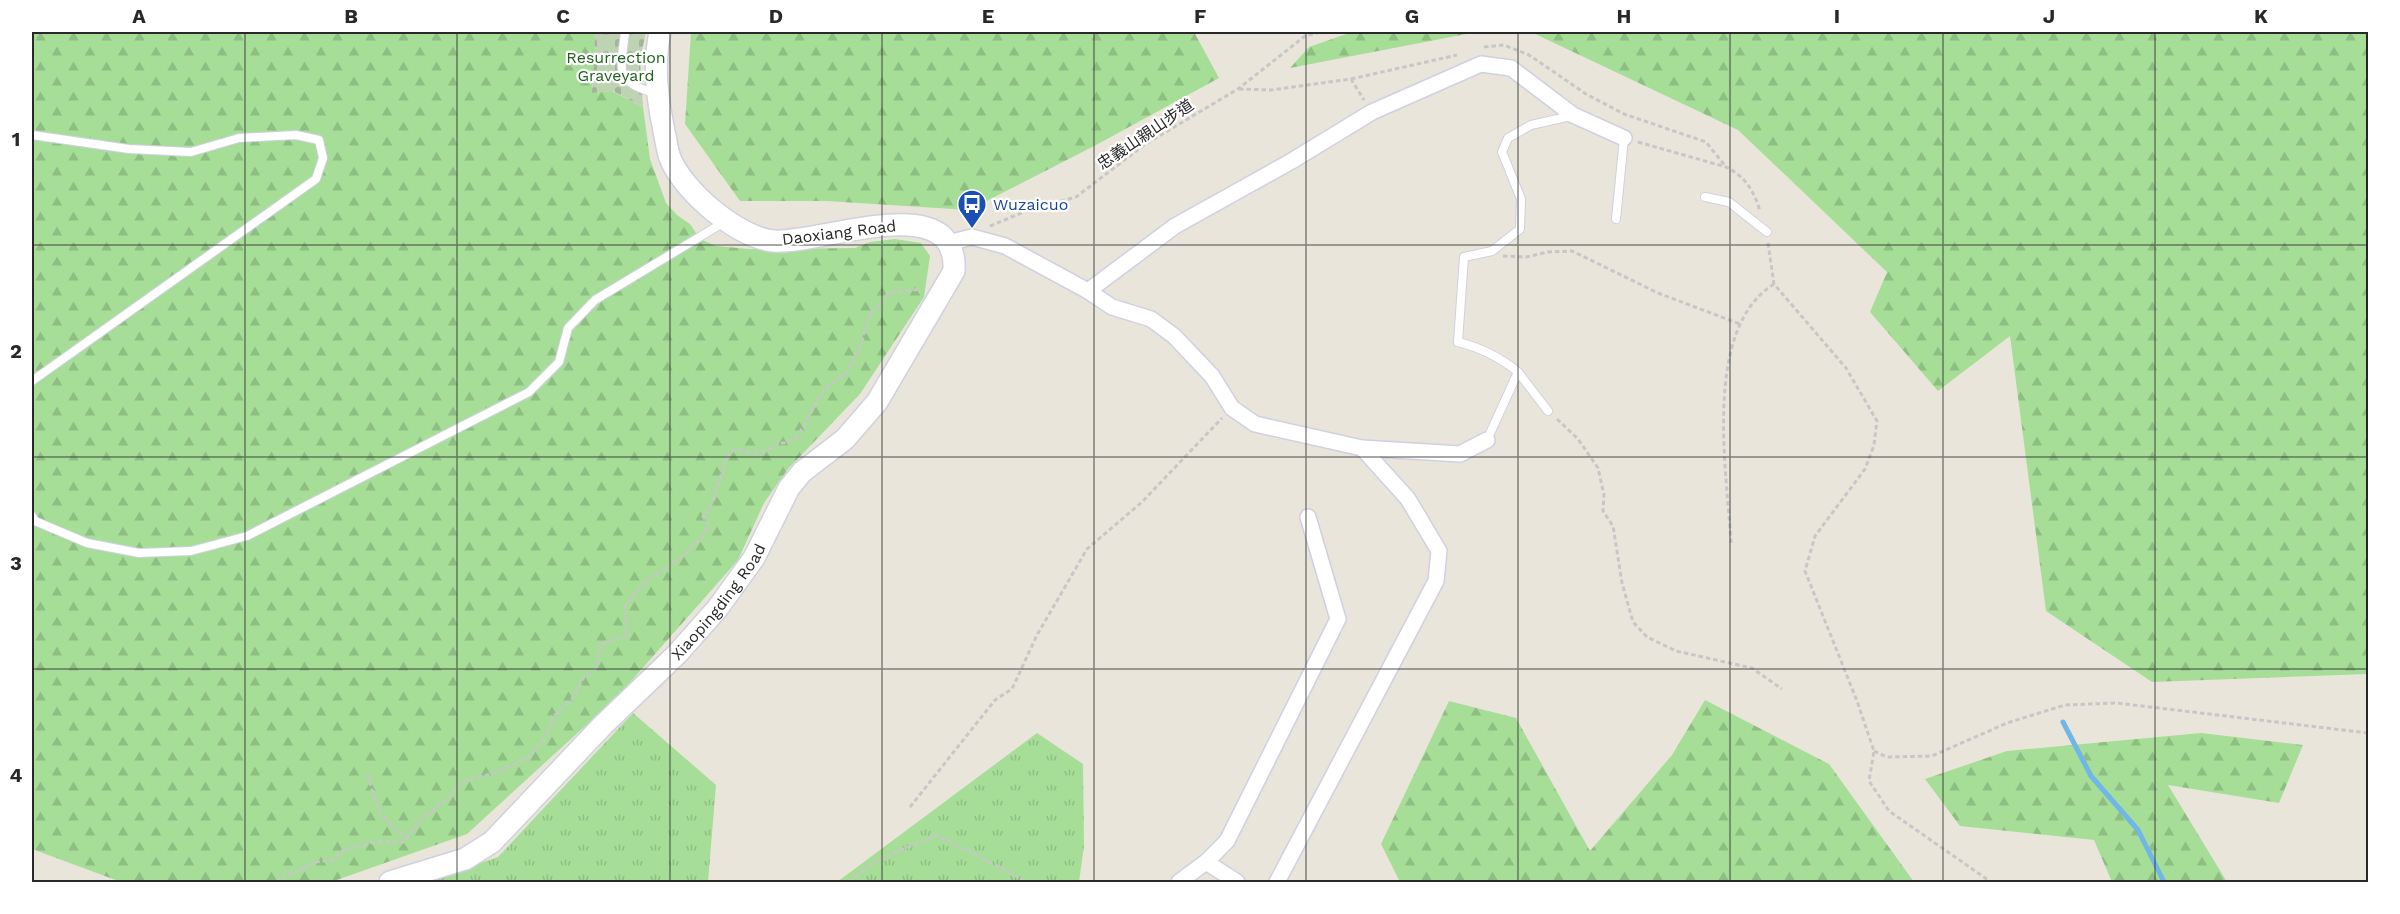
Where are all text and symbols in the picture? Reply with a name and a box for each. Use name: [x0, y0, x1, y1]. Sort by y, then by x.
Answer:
text: A: [132, 4, 146, 28]
text: B: [344, 4, 358, 28]
text: C: [556, 4, 570, 28]
text: D: [769, 4, 783, 28]
text: E: [982, 4, 994, 28]
text: F: [1194, 4, 1206, 28]
text: G: [1405, 4, 1419, 28]
text: H: [1617, 4, 1631, 28]
text: I: [1834, 4, 1840, 28]
text: J: [2043, 4, 2055, 28]
text: K: [2254, 4, 2268, 28]
park label: Resurrection Graveyard: [566, 48, 666, 85]
street label: 忠義山親山步道: [1094, 95, 1197, 174]
text: 1: [12, 127, 20, 151]
bus stop icon: Wuzaicuo: [956, 188, 988, 230]
place label: Wuzaicuo: [993, 195, 1068, 214]
street label: Daoxiang Road: [781, 216, 897, 249]
text: 2: [10, 339, 22, 363]
street label: Xiaopingding Road: [667, 541, 770, 664]
text: 3: [10, 551, 22, 575]
text: 4: [10, 763, 23, 787]

